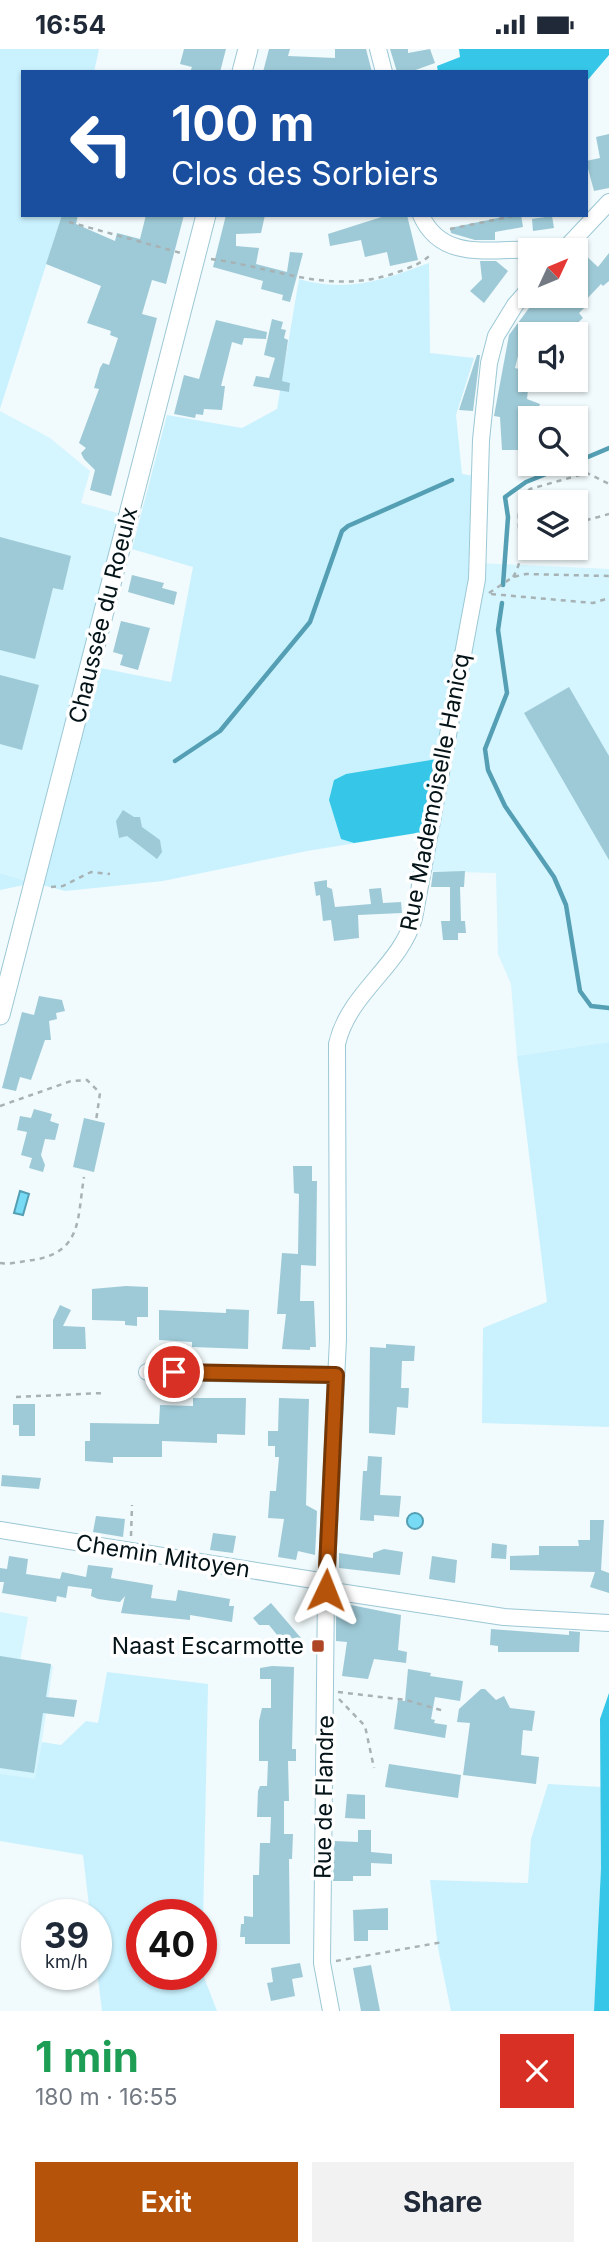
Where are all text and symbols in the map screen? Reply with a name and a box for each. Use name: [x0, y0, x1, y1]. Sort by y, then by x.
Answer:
text: 16:54: [35, 9, 106, 40]
text: 100 m: [171, 94, 315, 153]
icon: left: [56, 98, 147, 189]
text: Clos des Sorbiers: [171, 154, 439, 193]
north arrow: [518, 238, 588, 308]
map controls: [518, 238, 588, 560]
button: sound: [518, 322, 588, 392]
button: search: [518, 406, 588, 476]
button: layers: [518, 490, 588, 560]
street label: Chaussée du Roeulx: [63, 504, 143, 726]
street label: Rue Mademoiselle Hanicq: [394, 651, 476, 933]
pin: [144, 1342, 204, 1402]
icon: arrive: [155, 1353, 193, 1391]
street label: Chemin Mitoyen: [74, 1528, 252, 1584]
position arrow: [289, 1553, 363, 1627]
place label: Naast Escarmotte: [112, 1632, 304, 1660]
marker: Naast Escarmotte: [310, 1638, 326, 1654]
street label: Rue de Flandre: [309, 1715, 339, 1879]
speed limit sign: 40: [126, 1899, 217, 1990]
text: 39: [44, 1914, 89, 1956]
text: km/h: [45, 1951, 88, 1972]
text: 1 min: [35, 2031, 139, 2082]
button: close: [500, 2034, 574, 2108]
text: 180 m · 16:55: [35, 2083, 177, 2111]
button: Exit: [35, 2162, 298, 2242]
button: Share: [312, 2162, 574, 2242]

